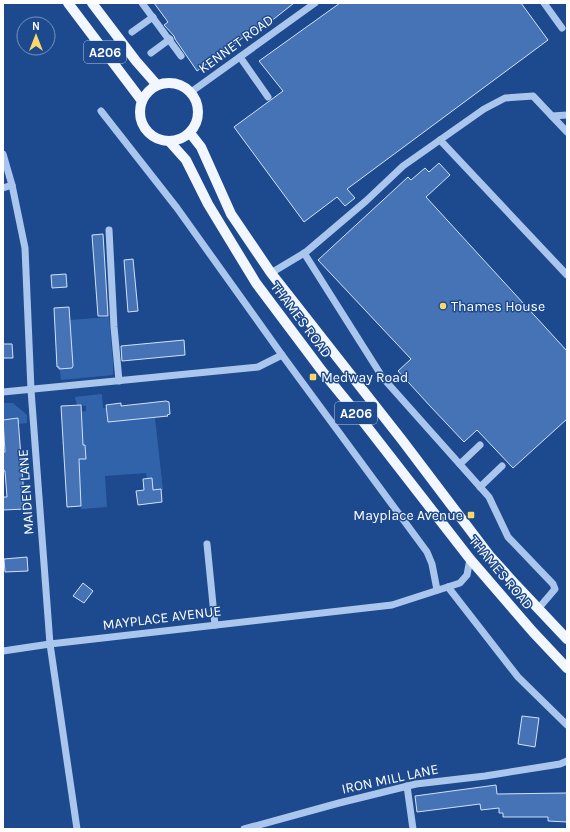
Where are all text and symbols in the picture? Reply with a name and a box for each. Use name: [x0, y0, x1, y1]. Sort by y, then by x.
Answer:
street label: KENNET ROAD: [195, 11, 277, 77]
north arrow: [16, 16, 56, 56]
text: N: [32, 20, 40, 33]
road number: A206: [84, 41, 126, 63]
street label: THAMES ROAD: [267, 279, 335, 361]
place label: Thames House: [451, 298, 545, 315]
marker: Thames House: [438, 301, 448, 311]
place label: Medway Road: [321, 369, 408, 386]
marker: Medway Road: [308, 372, 318, 382]
road number: A206: [335, 402, 377, 424]
street label: MAIDEN LANE: [15, 449, 37, 535]
place label: Mayplace Avenue: [353, 507, 463, 524]
marker: Mayplace Avenue: [466, 510, 476, 520]
street label: THAMES ROAD: [465, 533, 537, 613]
street label: MAYPLACE AVENUE: [102, 602, 222, 634]
street label: IRON MILL LANE: [340, 760, 440, 798]

